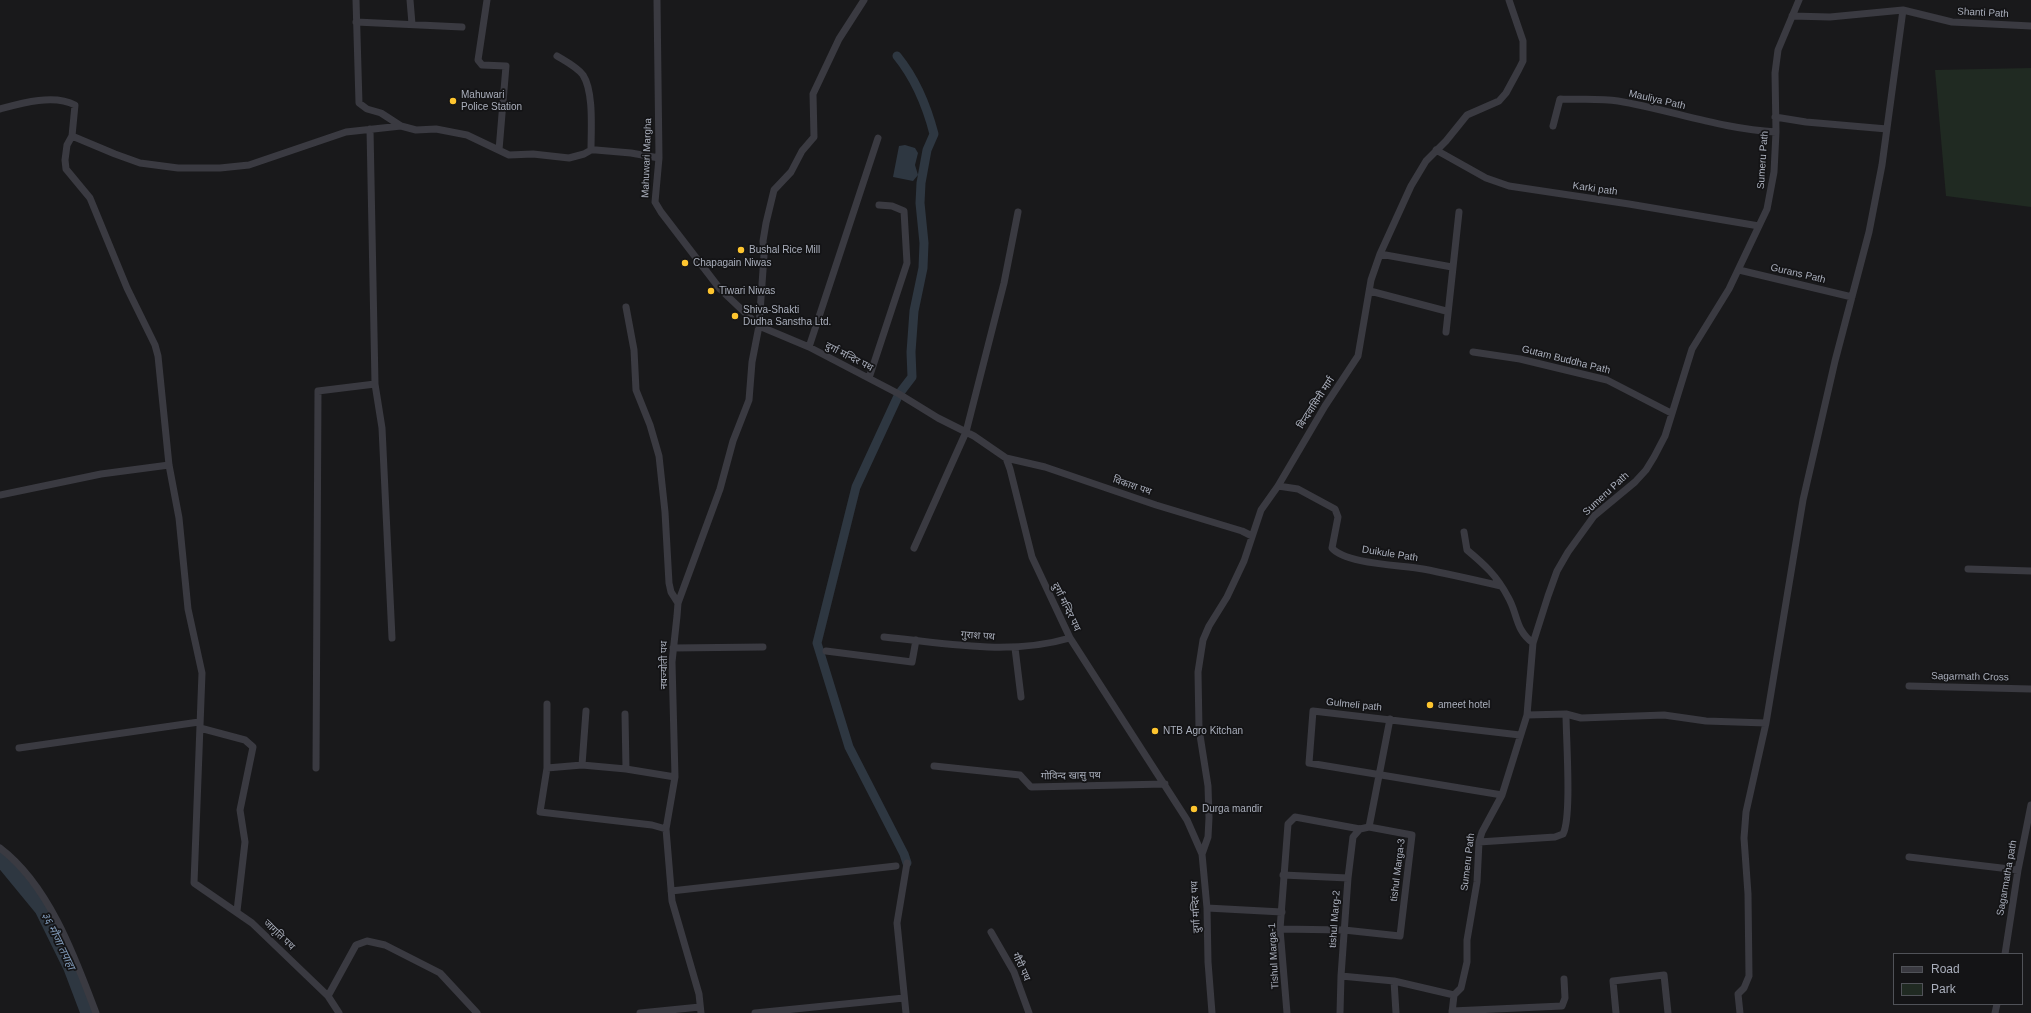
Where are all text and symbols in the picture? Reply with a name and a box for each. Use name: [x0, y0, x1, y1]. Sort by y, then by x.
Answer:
street label: Shanti Path: [1957, 6, 2009, 20]
street label: Mauliya Path: [1627, 88, 1687, 112]
place label: Mahuwari Police Station: [461, 89, 522, 112]
marker: Mahuwari Police Station: [448, 96, 458, 106]
street label: Mahuwari Margha: [640, 118, 654, 198]
street label: Sumeru Path: [1755, 130, 1771, 190]
street label: Karki path: [1572, 180, 1618, 198]
place label: Bushal Rice Mill: [749, 244, 820, 256]
marker: Bushal Rice Mill: [736, 245, 746, 255]
place label: Chapagain Niwas: [693, 257, 771, 269]
marker: Chapagain Niwas: [680, 258, 690, 268]
street label: Gurans Path: [1769, 262, 1827, 286]
place label: Tiwari Niwas: [719, 285, 775, 297]
marker: Tiwari Niwas: [706, 286, 716, 296]
place label: Shiva-Shakti Dudha Sanstha Ltd.: [743, 304, 831, 328]
marker: Shiva-Shakti Dudha Sanstha Ltd.: [730, 311, 740, 321]
street label: दुर्गा मन्दिर पथ: [823, 340, 875, 374]
street label: Gutam Buddha Path: [1521, 343, 1611, 377]
street label: बिन्दवासिनी मार्ग: [1295, 375, 1337, 431]
street label: Sumeru Path: [1581, 470, 1631, 518]
street label: विकाश पथ: [1111, 474, 1153, 498]
street label: Duikule Path: [1361, 544, 1419, 564]
street label: दुर्गा मन्दिर पथ: [1049, 581, 1083, 633]
street label: गुराश पथ: [961, 629, 995, 643]
street label: नवज्योती पथ: [658, 641, 670, 689]
street label: Sagarmath Cross: [1931, 670, 2009, 684]
street label: Gulmeli path: [1325, 696, 1383, 714]
place label: ameet hotel: [1438, 699, 1490, 711]
marker: ameet hotel: [1425, 700, 1435, 710]
place label: NTB Agro Kitchan: [1163, 725, 1243, 737]
marker: NTB Agro Kitchan: [1150, 726, 1160, 736]
street label: गोविन्द खासु पथ: [1041, 769, 1101, 783]
place label: Durga mandir: [1202, 803, 1263, 815]
marker: Durga mandir: [1189, 804, 1199, 814]
street label: Sumeru Path: [1458, 832, 1478, 892]
street label: tishul Marga-3: [1388, 838, 1408, 902]
street label: Sagarmatha path: [1994, 839, 2020, 917]
street label: दुर्गा मन्दिर पथ: [1189, 881, 1203, 933]
street label: tishul Marg-2: [1327, 890, 1343, 948]
water label: ३६ मौजा तपाहा: [38, 910, 78, 972]
street label: जागृति पथ: [261, 917, 297, 953]
street label: Tishul Marga-1: [1266, 923, 1282, 989]
street label: गौरी पथ: [1009, 951, 1033, 983]
legend: [1893, 953, 2023, 1005]
text: Road: [1931, 962, 1960, 976]
text: Park: [1931, 982, 1956, 996]

